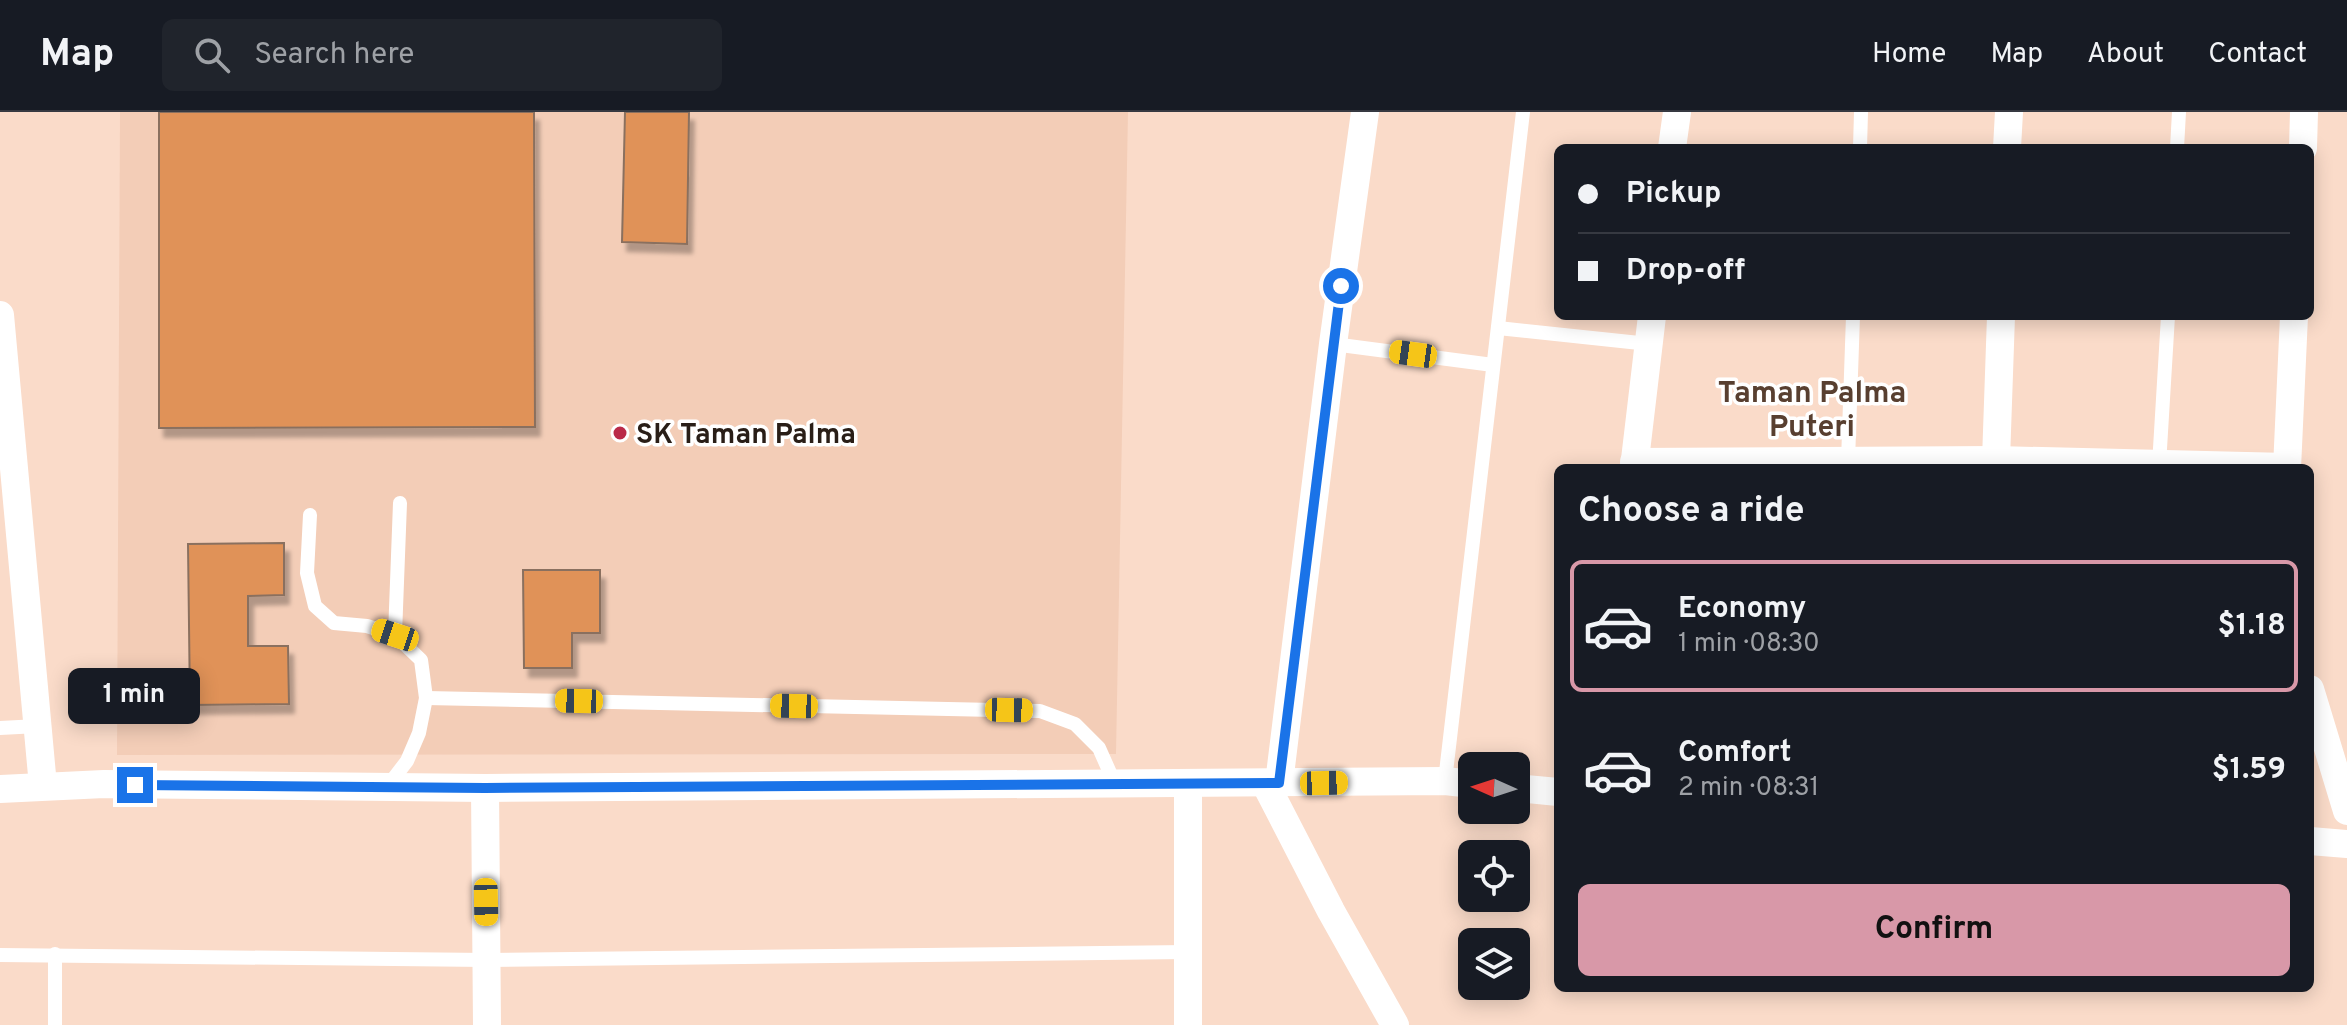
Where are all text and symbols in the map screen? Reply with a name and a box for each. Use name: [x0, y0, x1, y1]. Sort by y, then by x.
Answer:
search box: [162, 19, 722, 91]
text: Map: [40, 31, 114, 80]
icon: search: [190, 33, 234, 77]
text: Search here: [254, 37, 414, 74]
text: Home: [1872, 37, 1946, 73]
text: Map: [1990, 37, 2043, 73]
text: About: [2087, 37, 2164, 73]
text: Contact: [2208, 37, 2307, 73]
text: Pickup: [1626, 176, 1721, 213]
text: Drop-off: [1626, 253, 1745, 290]
route start: [1323, 268, 1359, 304]
car: [1388, 339, 1438, 369]
district label: Taman Palma Puteri: [1718, 376, 1906, 447]
place label: SK Taman Palma: [636, 418, 856, 454]
marker: SK Taman Palma: [611, 424, 629, 442]
text: Choose a ride: [1578, 489, 1804, 535]
icon: car: [1582, 590, 1654, 662]
text: Economy: [1678, 591, 1806, 628]
text: $1.18: [2218, 608, 2286, 645]
car: [368, 616, 422, 654]
text: 1 min · 08:30: [1678, 628, 1820, 661]
callout: 1 min: [69, 669, 201, 725]
text: 1 min: [103, 679, 165, 712]
car: [555, 689, 603, 713]
car: [770, 694, 818, 718]
car: [985, 698, 1033, 722]
icon: car: [1582, 734, 1654, 806]
text: Comfort: [1678, 735, 1791, 772]
north arrow: [1458, 752, 1530, 824]
map controls: [1458, 752, 1530, 1000]
text: $1.59: [2212, 752, 2286, 789]
route end: [117, 767, 153, 803]
car: [1300, 771, 1348, 795]
text: 2 min · 08:31: [1678, 772, 1819, 805]
button: locate: [1458, 840, 1530, 912]
car: [474, 878, 498, 926]
button: Confirm: [1578, 884, 2290, 976]
button: layers: [1458, 928, 1530, 1000]

